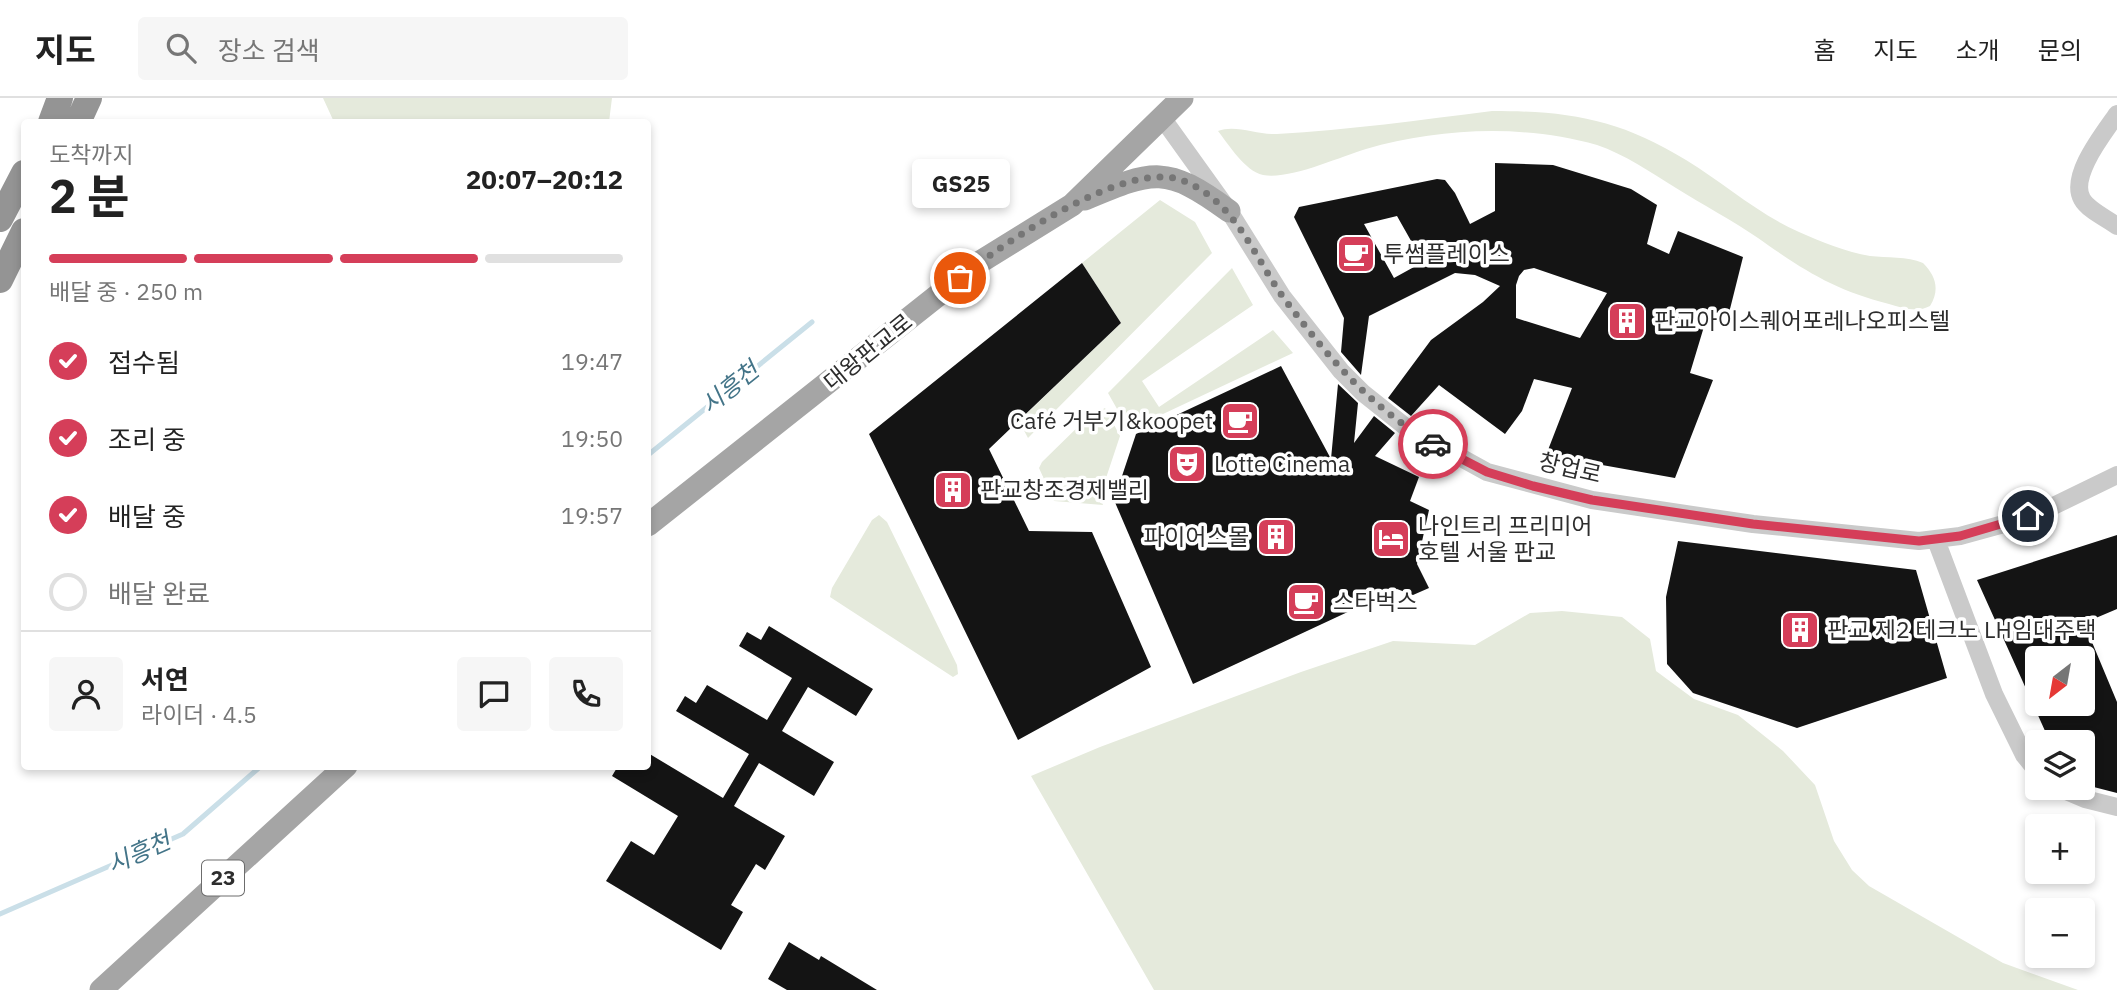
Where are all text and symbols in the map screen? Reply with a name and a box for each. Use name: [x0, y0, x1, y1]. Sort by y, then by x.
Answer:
search box: [138, 17, 628, 80]
text: 지도: [35, 28, 96, 71]
icon: search: [162, 29, 200, 67]
text: 장소 검색: [218, 33, 320, 67]
text: 홈: [1813, 34, 1835, 66]
text: 지도: [1873, 34, 1918, 66]
text: 소개: [1956, 34, 2000, 66]
text: 문의: [2038, 34, 2082, 66]
text: 도착까지: [49, 139, 134, 169]
callout: GS25: [911, 159, 1009, 208]
text: 20:07–20:12: [466, 162, 623, 196]
text: 2 분: [49, 166, 130, 226]
text: GS25: [932, 168, 990, 198]
cafe icon: 투썸플레이스: [1335, 233, 1377, 275]
place label: 투썸플레이스: [1383, 238, 1510, 268]
pin: [930, 248, 990, 308]
icon: bag: [941, 259, 979, 297]
text: 배달 중 · 250 m: [49, 276, 203, 306]
building icon: 판교아이스퀘어포레나오피스텔: [1606, 300, 1648, 342]
place label: 판교아이스퀘어포레나오피스텔: [1654, 305, 1950, 335]
street label: 대왕판교로: [817, 306, 918, 396]
icon: check: [49, 342, 87, 380]
text: 접수됨: [108, 345, 180, 379]
text: 19:47: [561, 346, 623, 376]
water label: 시흥천: [694, 352, 767, 421]
cafe icon: Café 거부기&koopet: [1219, 400, 1261, 442]
place label: Café 거부기&koopet: [1010, 405, 1213, 435]
courier: [1398, 409, 1468, 479]
icon: check: [49, 419, 87, 457]
text: 조리 중: [108, 422, 186, 456]
text: 19:50: [561, 423, 623, 453]
icon: car: [1414, 425, 1452, 463]
theatre icon: Lotte Cinema: [1166, 443, 1208, 485]
street label: 창업로: [1536, 445, 1605, 489]
place label: Lotte Cinema: [1214, 448, 1350, 478]
building icon: 판교창조경제밸리: [932, 469, 974, 511]
place label: 판교창조경제밸리: [980, 474, 1149, 504]
pin: [1998, 486, 2058, 546]
icon: check: [49, 496, 87, 534]
icon: home: [2009, 497, 2047, 535]
text: 배달 중: [108, 499, 186, 533]
text: 19:57: [561, 500, 623, 530]
place label: 나인트리 프리미어 호텔 서울 판교: [1418, 510, 1593, 566]
building icon: 파이어스몰: [1255, 516, 1297, 558]
hotel icon: 나인트리 프리미어 호텔 서울 판교: [1370, 518, 1412, 560]
place label: 파이어스몰: [1143, 521, 1249, 551]
text: 배달 완료: [108, 576, 210, 610]
cafe icon: 스타벅스: [1285, 581, 1327, 623]
place label: 스타벅스: [1333, 586, 1418, 616]
building icon: 판교 제2 테크노 LH임대주택: [1779, 609, 1821, 651]
place label: 판교 제2 테크노 LH임대주택: [1827, 614, 2096, 644]
north arrow: [2025, 646, 2095, 716]
map controls: [2025, 646, 2095, 968]
button: person: [49, 657, 123, 731]
button: chat: [457, 657, 531, 731]
button: phone: [549, 657, 623, 731]
text: 서연: [141, 662, 189, 696]
text: 라이더 · 4.5: [141, 699, 257, 729]
button: layers: [2025, 730, 2095, 800]
button: +: [2025, 814, 2095, 884]
water label: 시흥천: [102, 823, 178, 880]
road number: 23: [202, 860, 244, 896]
button: −: [2025, 898, 2095, 968]

